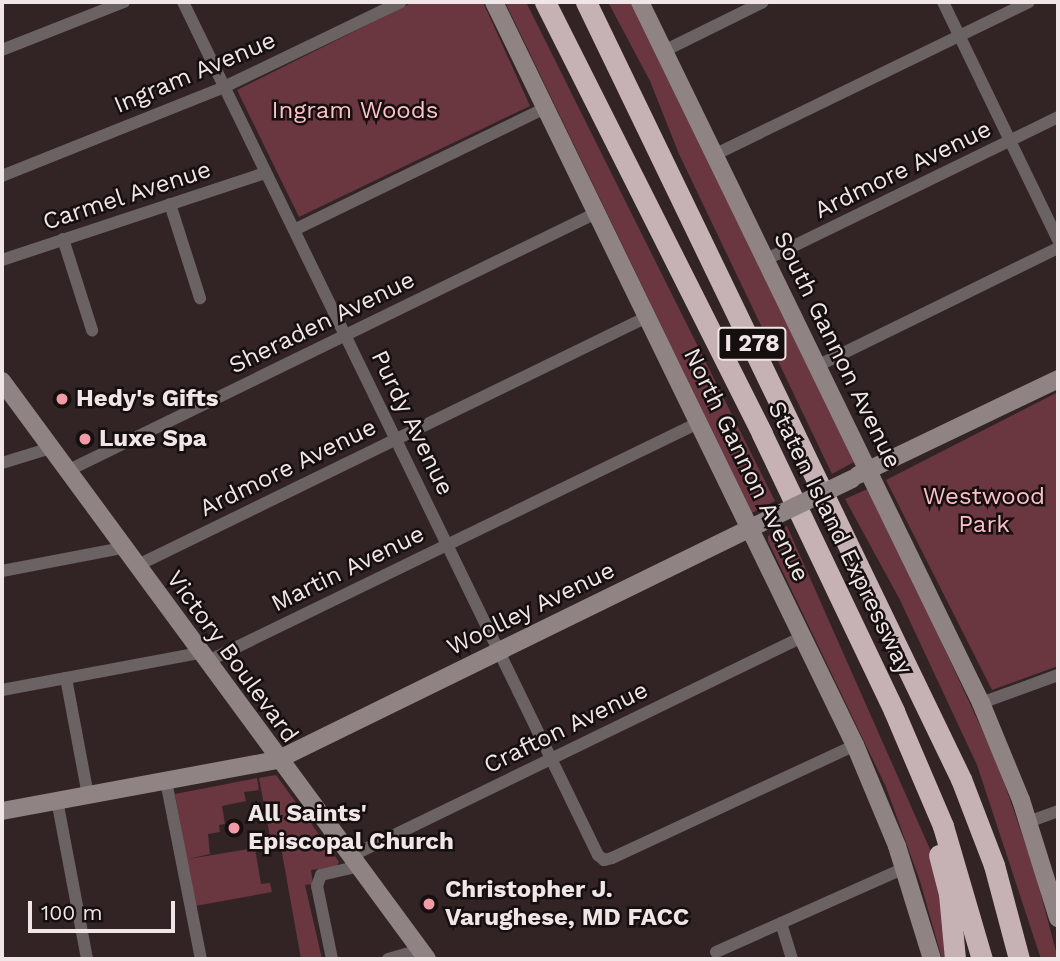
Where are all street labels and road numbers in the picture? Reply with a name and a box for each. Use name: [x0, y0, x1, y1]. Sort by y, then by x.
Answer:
street label: Ingram Avenue: [109, 26, 281, 120]
street label: Ardmore Avenue: [810, 115, 996, 225]
street label: Carmel Avenue: [38, 155, 216, 237]
street label: South Gannon Avenue: [767, 227, 907, 473]
street label: Sheraden Avenue: [224, 265, 420, 381]
road number: I 278: [717, 324, 787, 364]
street label: North Gannon Avenue: [677, 343, 815, 587]
street label: Purdy Avenue: [364, 345, 460, 501]
street label: Staten Island Expressway: [761, 397, 919, 679]
street label: Ardmore Avenue: [195, 413, 381, 523]
street label: Martin Avenue: [266, 519, 430, 619]
street label: Woolley Avenue: [442, 556, 620, 662]
street label: Victory Boulevard: [160, 565, 304, 749]
street label: Crafton Avenue: [479, 676, 653, 780]

